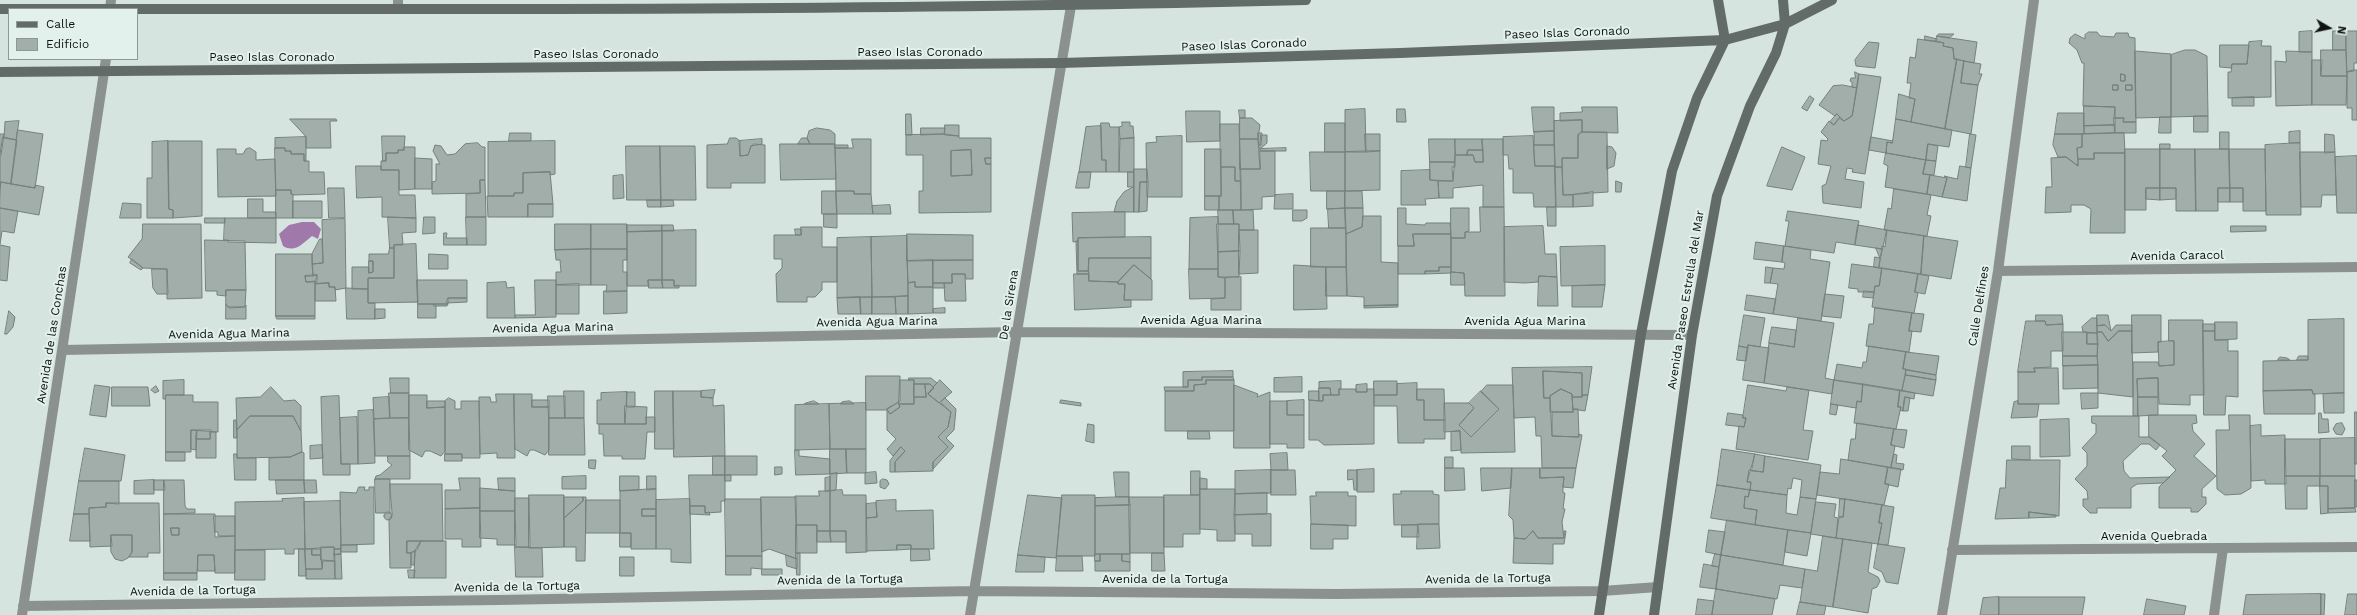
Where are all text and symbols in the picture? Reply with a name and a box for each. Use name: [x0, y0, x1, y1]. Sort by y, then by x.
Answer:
legend: [8, 8, 138, 60]
north arrow: [2309, 8, 2349, 48]
text: Calle: [46, 17, 75, 31]
street label: Paseo Islas Coronado: [1504, 24, 1630, 42]
text: N: [2334, 25, 2348, 35]
street label: Paseo Islas Coronado: [1181, 36, 1307, 54]
text: Edificio: [46, 37, 89, 51]
street label: Paseo Islas Coronado: [857, 45, 983, 59]
street label: Paseo Islas Coronado: [533, 47, 659, 61]
street label: Paseo Islas Coronado: [209, 50, 335, 64]
street label: Avenida Paseo Estrella del Mar: [1665, 209, 1707, 391]
street label: Avenida Caracol: [2130, 248, 2224, 264]
street label: Avenida de las Conchas: [34, 265, 70, 405]
street label: Calle Delfines: [1966, 265, 1992, 347]
street label: De la Sirena: [996, 269, 1022, 341]
street label: Avenida Agua Marina: [1140, 313, 1262, 327]
street label: Avenida Agua Marina: [816, 314, 938, 330]
street label: Avenida Agua Marina: [1464, 314, 1586, 328]
street label: Avenida Agua Marina: [492, 320, 614, 336]
street label: Avenida Agua Marina: [168, 326, 290, 342]
street label: Avenida Quebrada: [2101, 529, 2207, 543]
street label: Avenida de la Tortuga: [1425, 571, 1551, 587]
street label: Avenida de la Tortuga: [777, 572, 903, 588]
street label: Avenida de la Tortuga: [1102, 572, 1228, 586]
street label: Avenida de la Tortuga: [454, 579, 580, 595]
street label: Avenida de la Tortuga: [130, 583, 256, 599]

